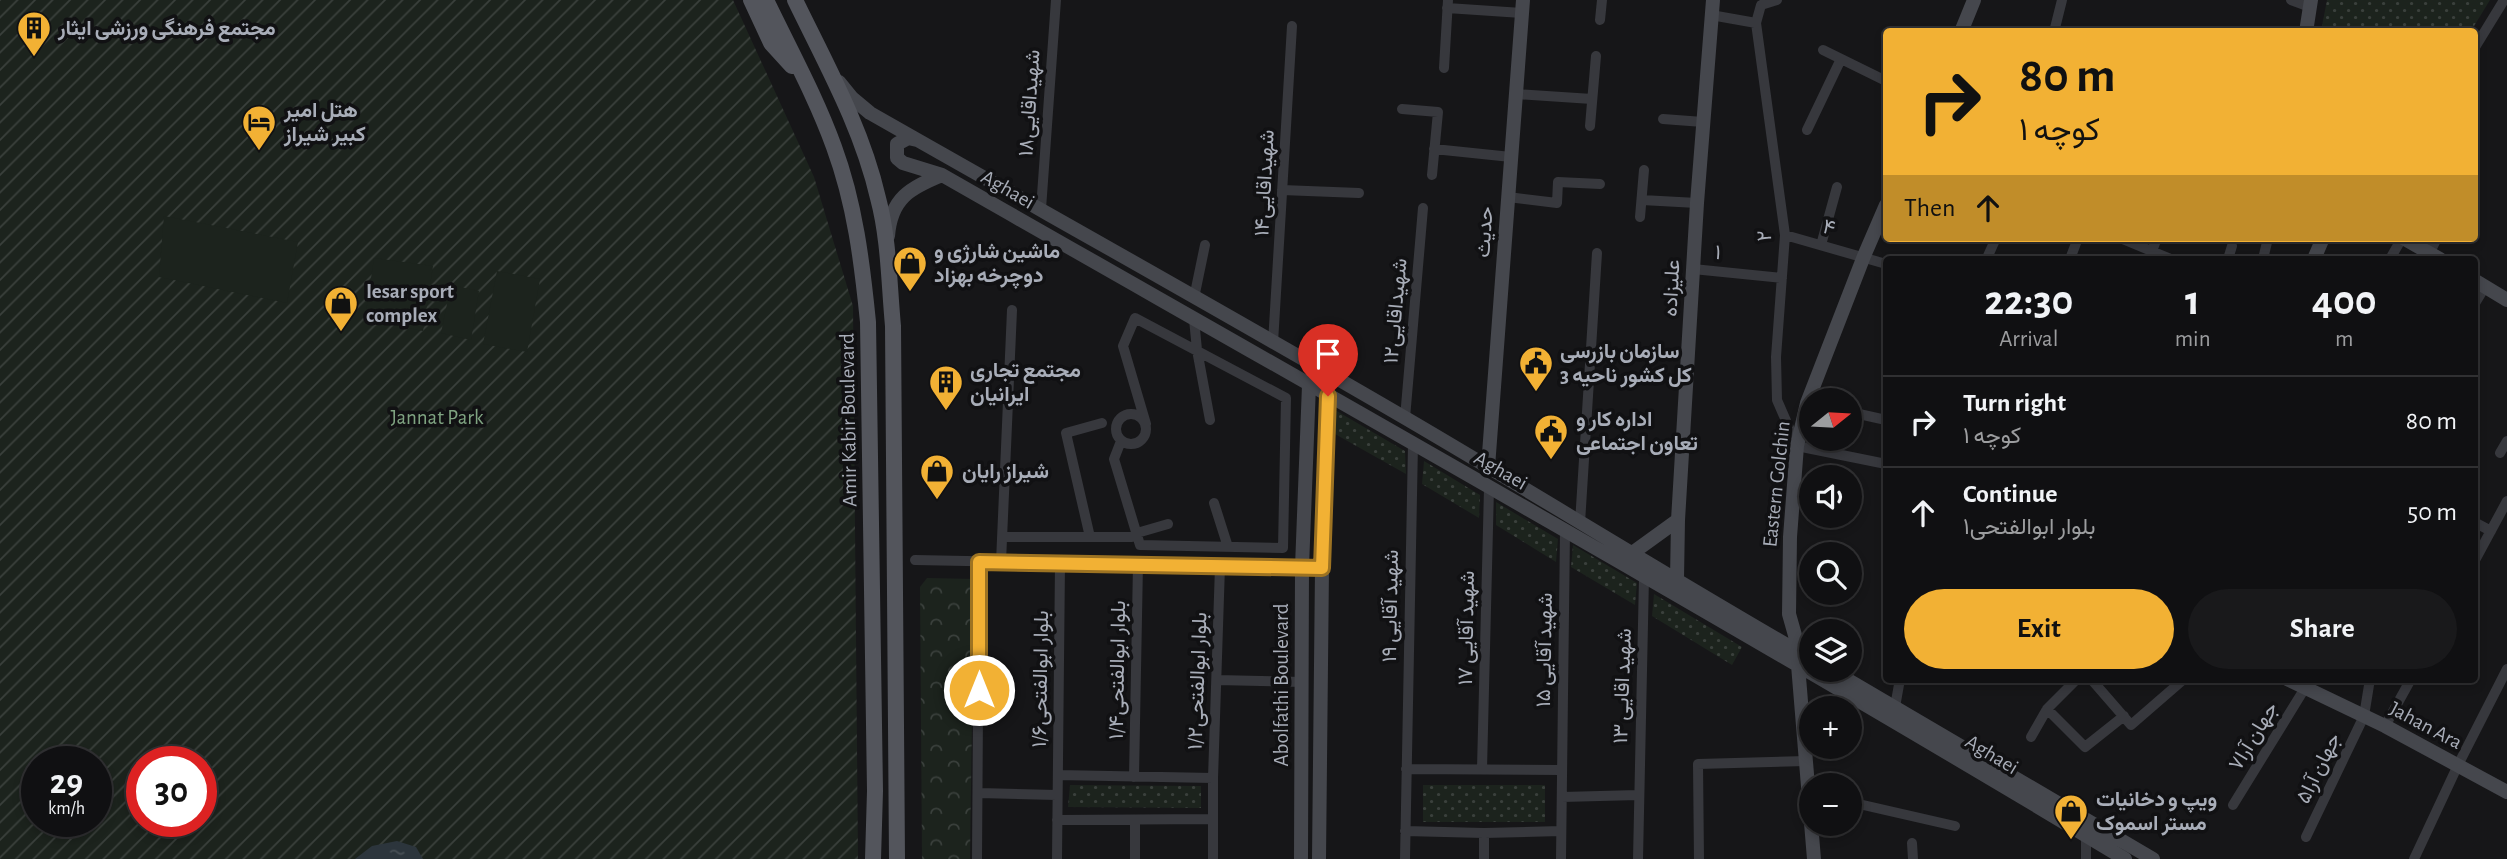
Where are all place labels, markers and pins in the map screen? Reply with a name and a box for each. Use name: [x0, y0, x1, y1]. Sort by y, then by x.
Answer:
building icon: مجتمع فرهنگی ورزشی ایثار: [15, 9, 53, 58]
place label: مجتمع فرهنگی ورزشی ایثار: [57, 17, 276, 42]
place label: هتل امیر کبیر شیراز: [283, 100, 366, 147]
hotel icon: هتل امیر کبیر شیراز: [240, 103, 278, 152]
place label: ماشین شارژی و دوچرخه بهزاد: [934, 241, 1060, 289]
shop icon: ماشین شارژی و دوچرخه بهزاد: [891, 244, 929, 293]
place label: Iesar sport complex: [366, 281, 454, 326]
shop icon: Iesar sport complex: [322, 284, 360, 333]
pin: [1298, 324, 1358, 396]
place label: سازمان بازرسی کل کشور ناحیه 3: [1560, 341, 1692, 388]
public building icon: سازمان بازرسی کل کشور ناحیه 3: [1517, 344, 1555, 393]
place label: مجتمع تجاری ایرانیان: [970, 360, 1081, 407]
building icon: مجتمع تجاری ایرانیان: [927, 363, 965, 412]
place label: اداره کار و تعاون اجتماعی: [1576, 409, 1698, 456]
public building icon: اداره کار و تعاون اجتماعی: [1532, 412, 1570, 461]
shop icon: شیراز رایان: [918, 452, 956, 501]
place label: شیراز رایان: [962, 461, 1049, 484]
place label: ویپ و دخانیات مستر اسموک: [2096, 789, 2217, 836]
shop icon: ویپ و دخانیات مستر اسموک: [2052, 792, 2090, 841]

